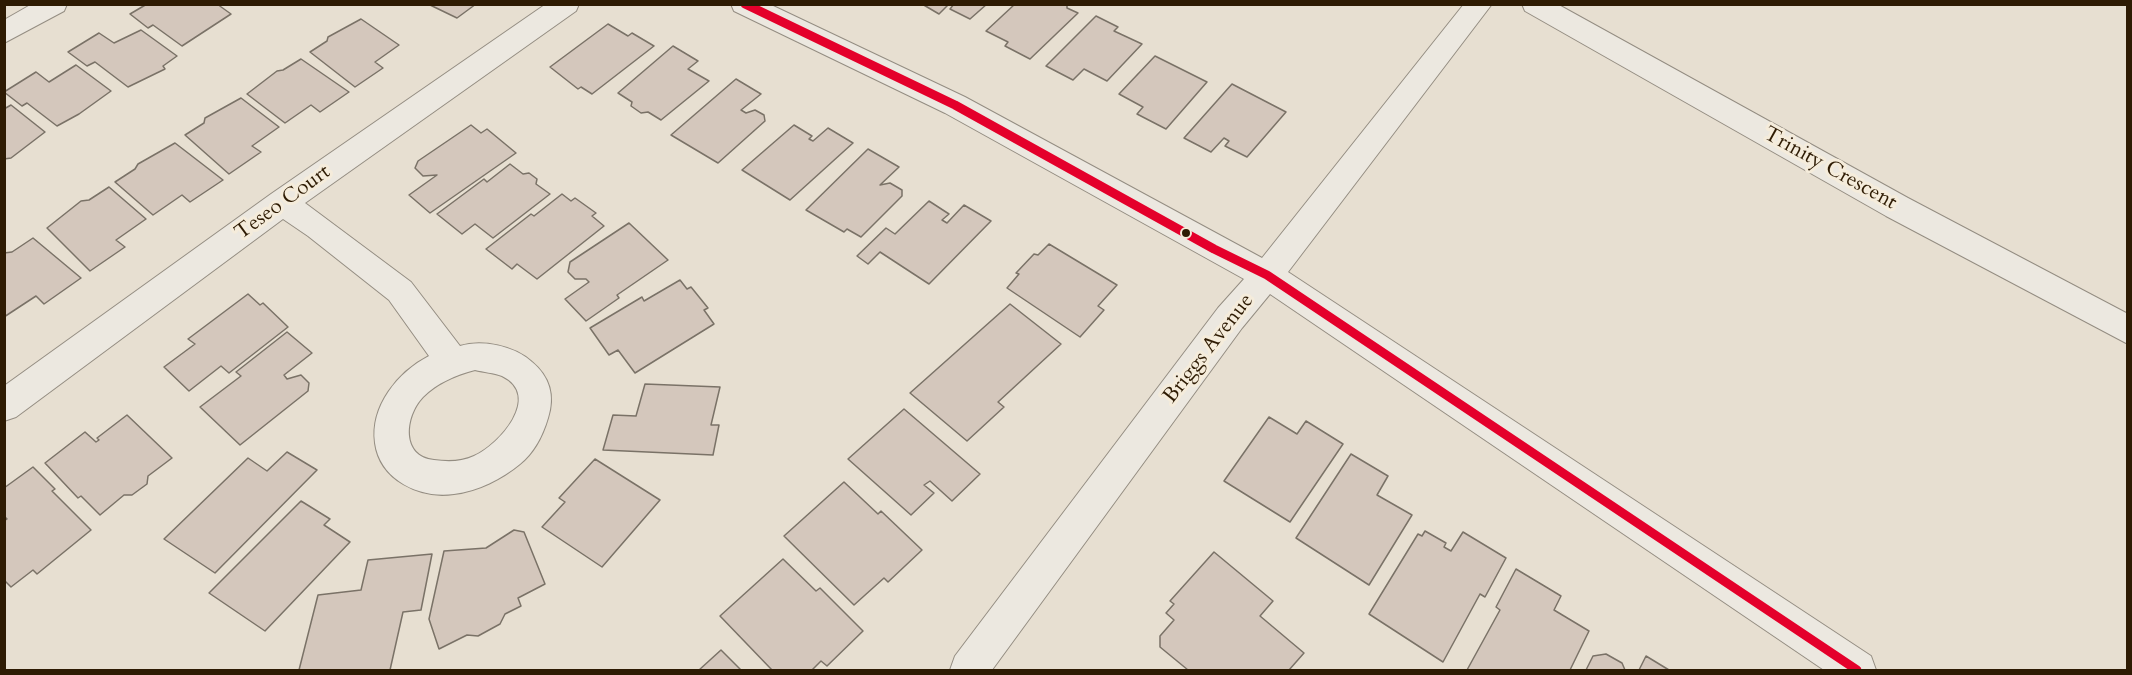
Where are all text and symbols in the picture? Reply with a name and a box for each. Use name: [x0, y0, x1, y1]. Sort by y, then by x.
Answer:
street label: Trinity Crescent: [1759, 122, 1901, 216]
street label: Teseo Court: [230, 160, 336, 246]
unlabelled marker: [1180, 227, 1192, 239]
street label: Briggs Avenue: [1158, 289, 1260, 409]

